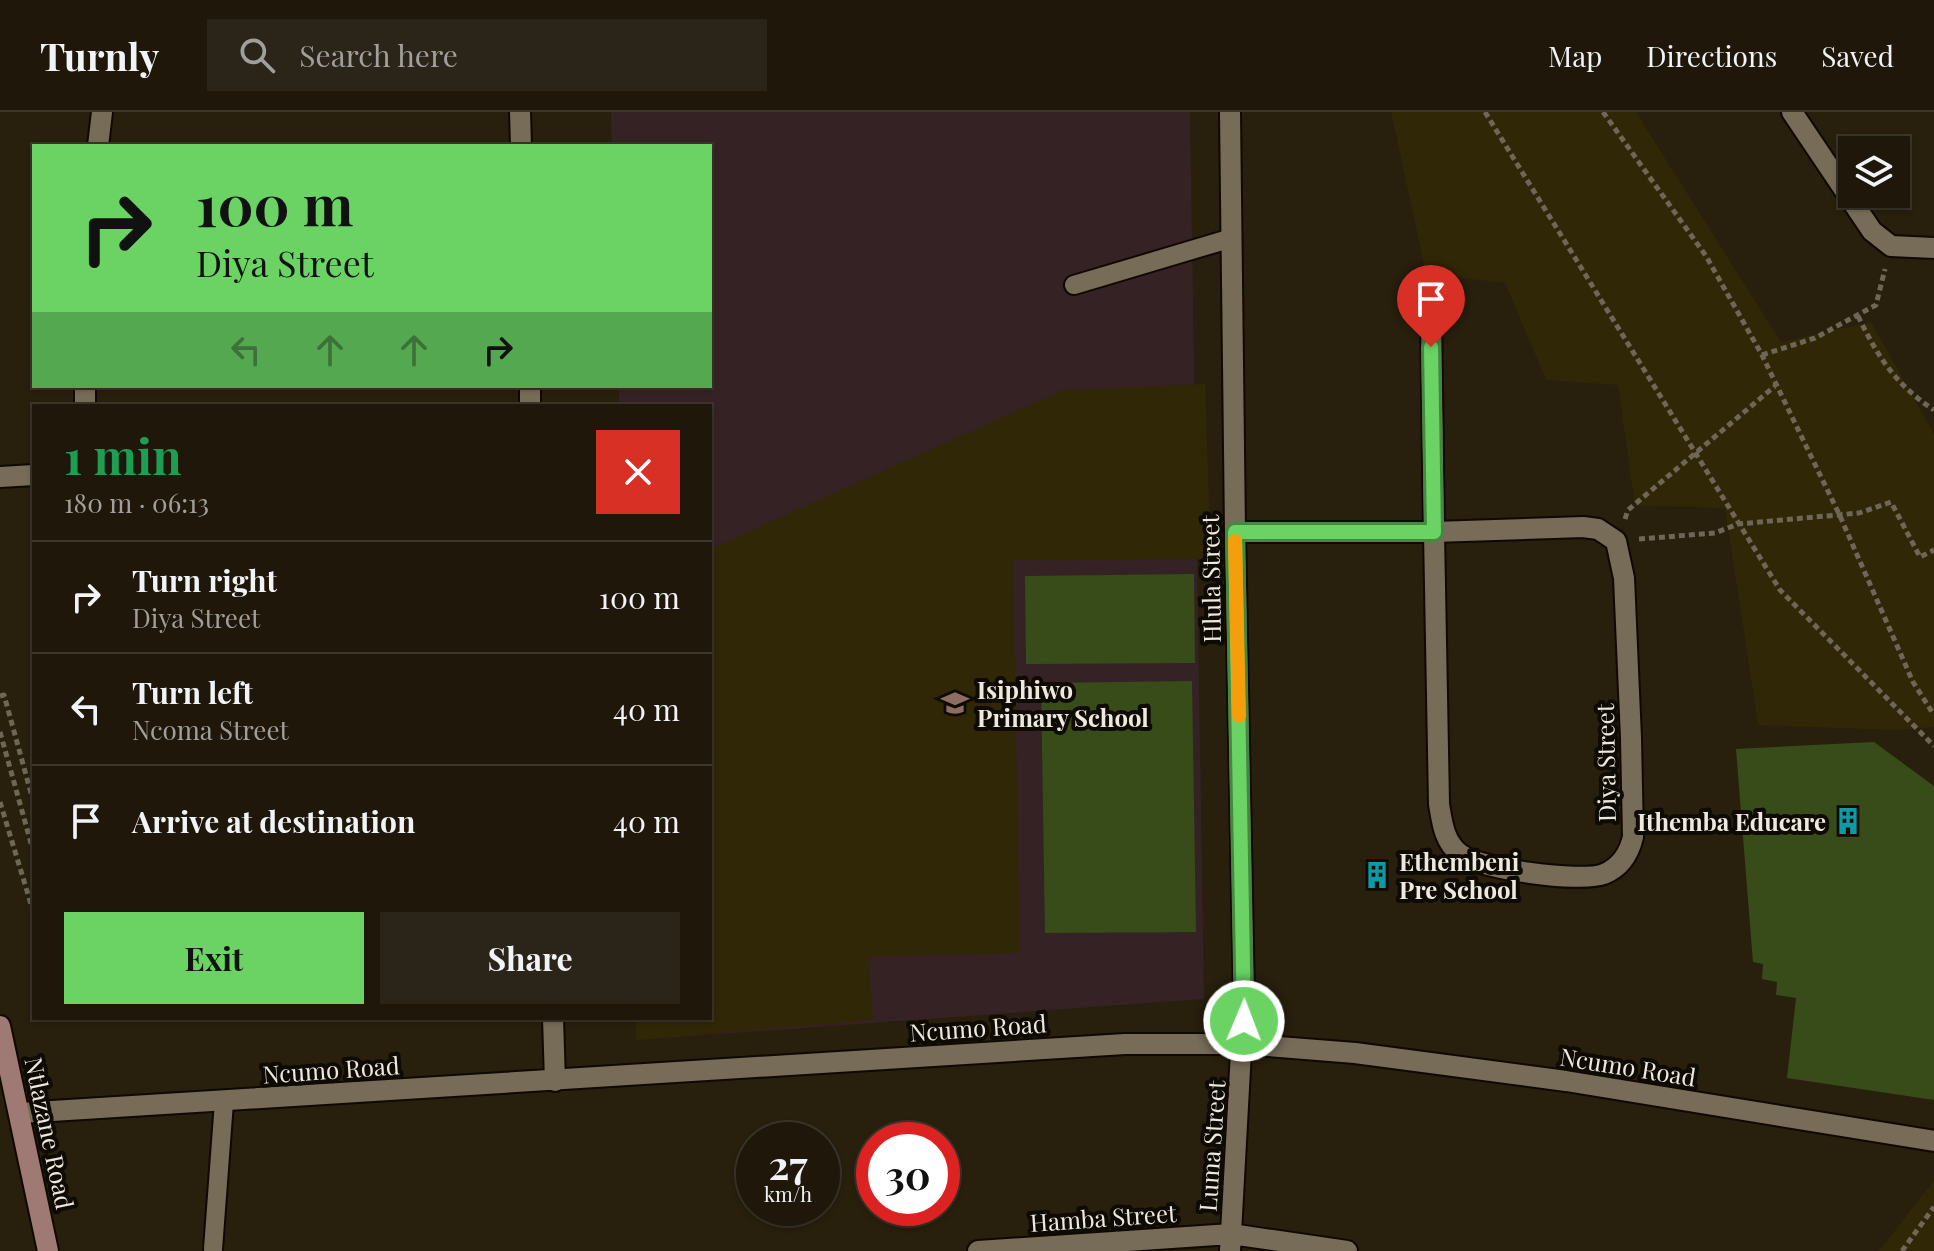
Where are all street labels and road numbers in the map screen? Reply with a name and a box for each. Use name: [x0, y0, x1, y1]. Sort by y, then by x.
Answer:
street label: Hlula Street: [1193, 514, 1227, 643]
street label: Diya Street: [1588, 703, 1622, 822]
street label: Ncumo Road: [908, 1006, 1048, 1048]
street label: Ncumo Road: [1558, 1039, 1698, 1093]
street label: Ncumo Road: [261, 1048, 401, 1090]
street label: Ntlazane Road: [18, 1054, 82, 1212]
street label: Luma Street: [1190, 1079, 1232, 1213]
street label: Hamba Street: [1029, 1196, 1178, 1238]

